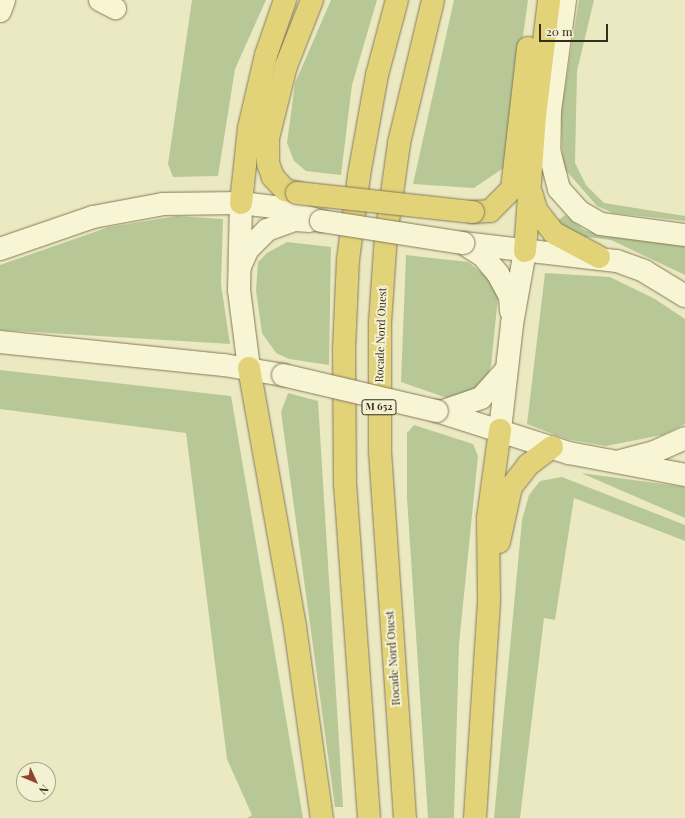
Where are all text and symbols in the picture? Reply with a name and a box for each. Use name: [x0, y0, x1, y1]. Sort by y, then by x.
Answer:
scale bar: [541, 16, 610, 42]
text: 20 m: [546, 23, 573, 39]
street label: Rocade Nord Ouest: [373, 287, 389, 383]
road number: M 652: [361, 399, 397, 415]
street label: Rocade Nord Ouest: [383, 610, 403, 706]
north arrow: [16, 762, 56, 802]
text: N: [36, 782, 52, 798]

